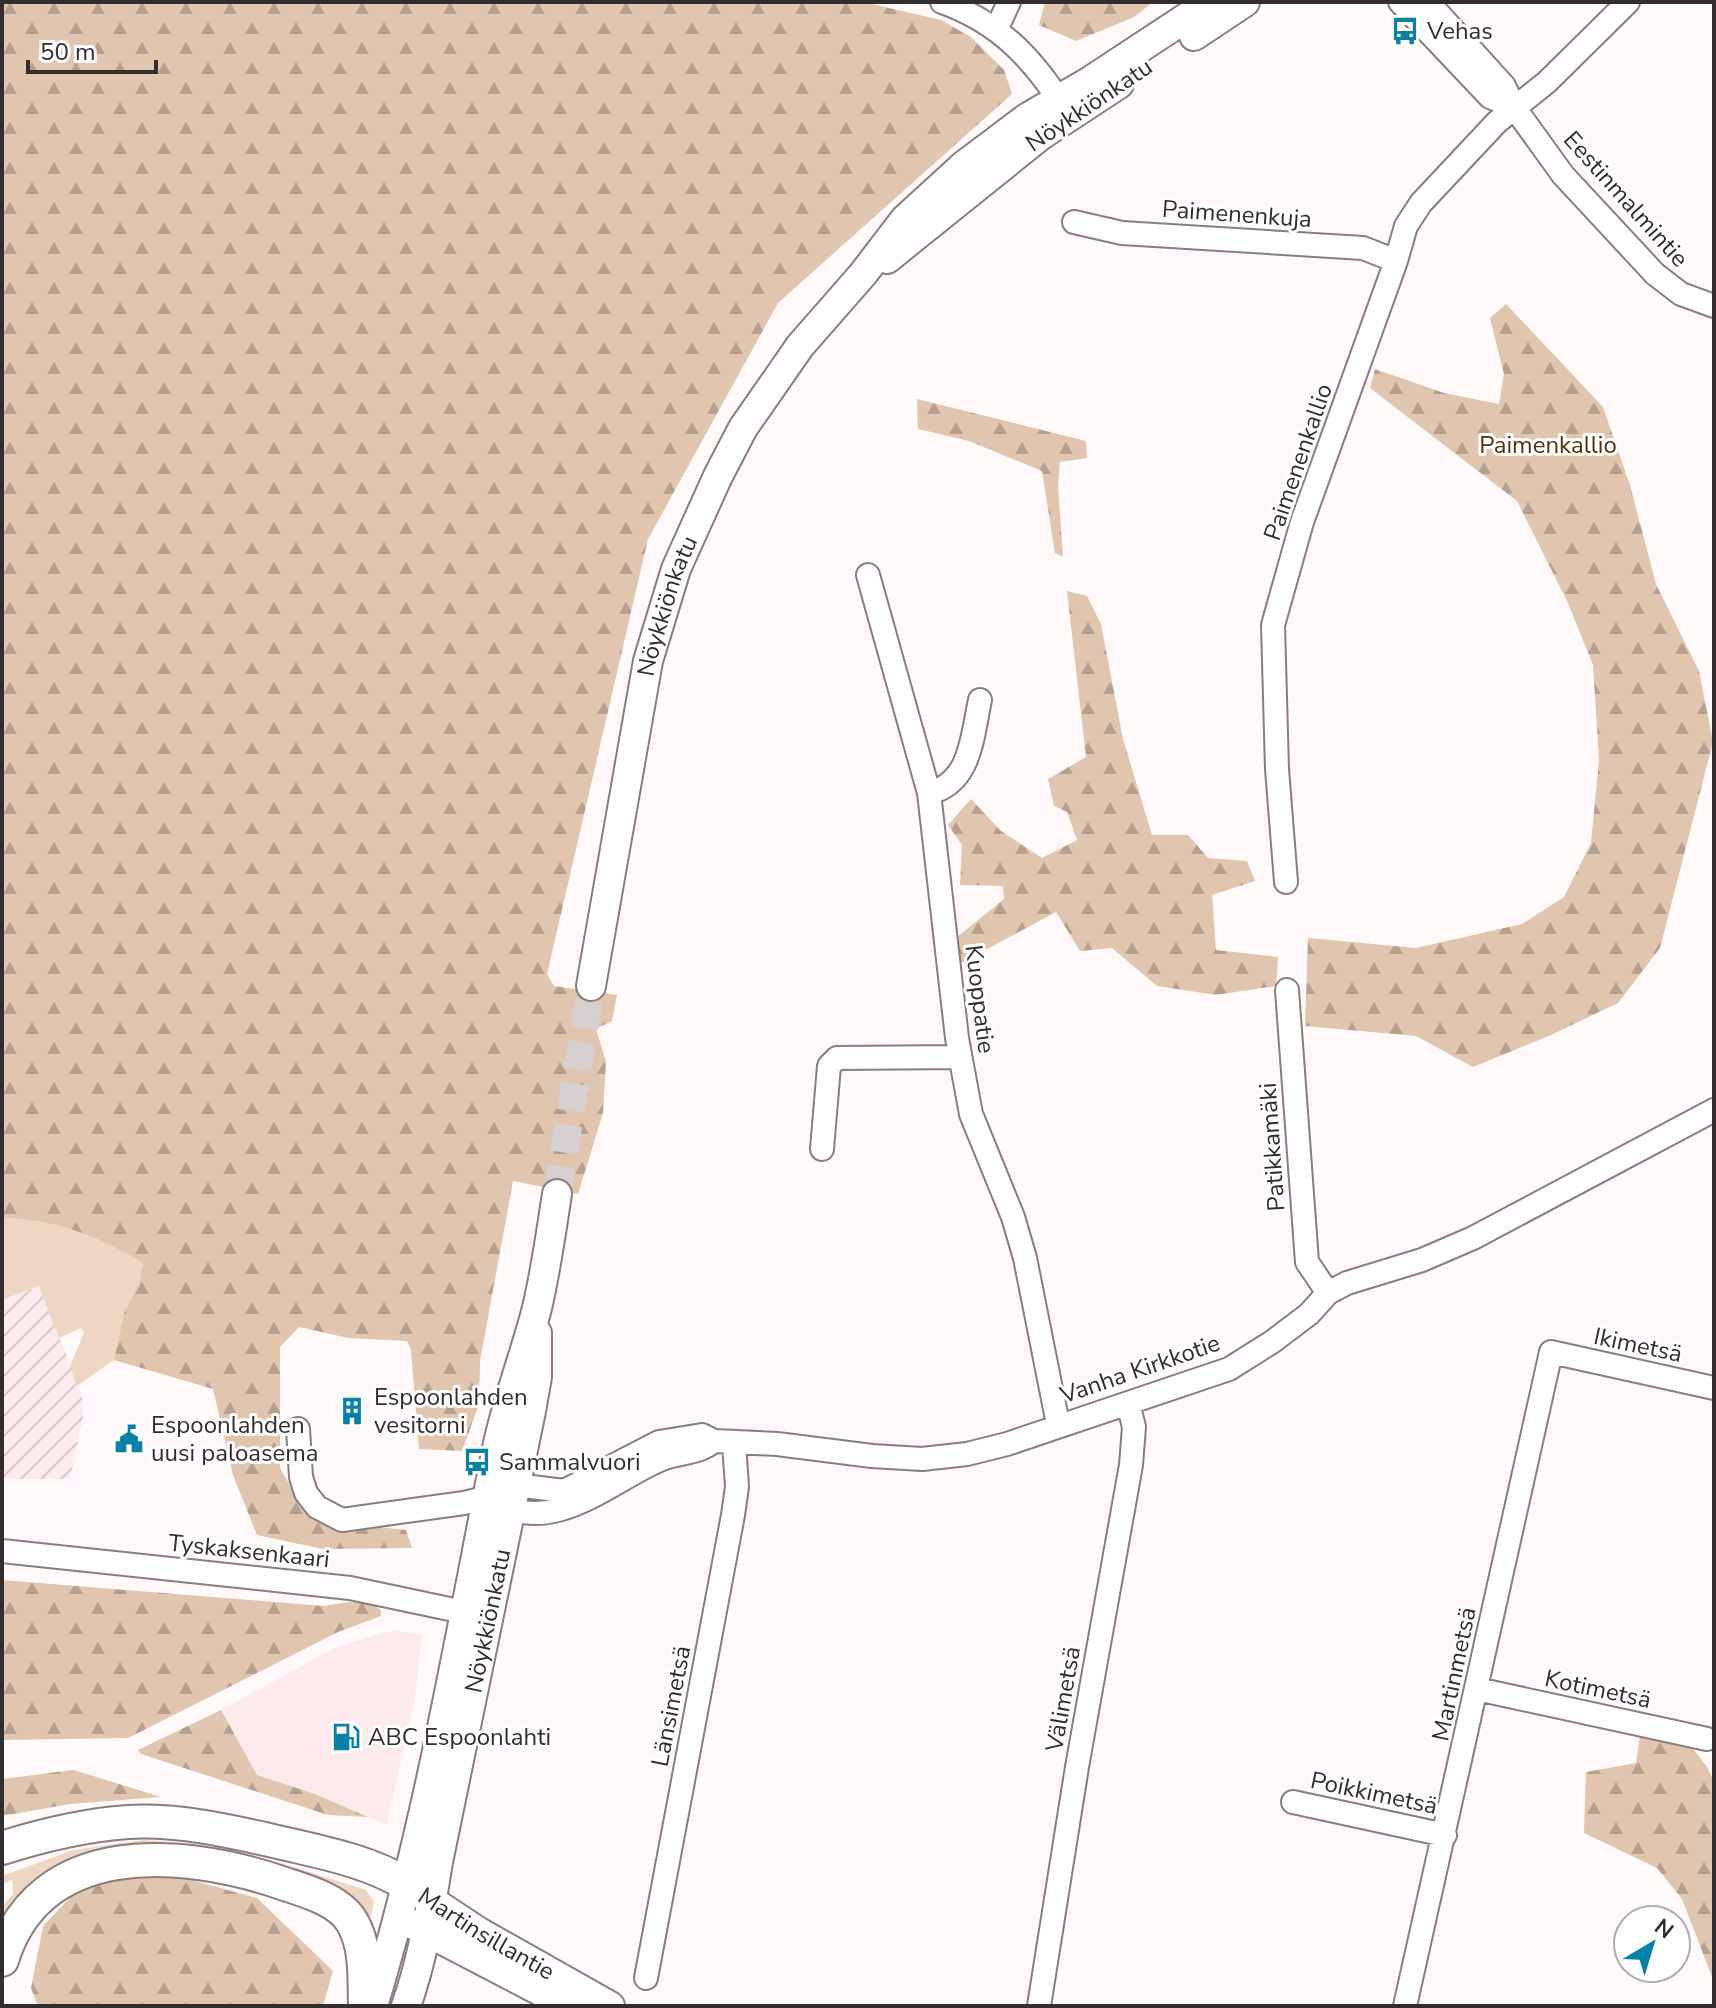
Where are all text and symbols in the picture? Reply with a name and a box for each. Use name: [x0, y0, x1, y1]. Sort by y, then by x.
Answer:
place label: Vehas: [1426, 15, 1493, 47]
bus stop icon: Vehas: [1390, 16, 1420, 46]
scale bar: [28, 24, 156, 74]
text: 50 m: [40, 36, 96, 68]
street label: Nöykkiönkatu: [1019, 51, 1159, 159]
street label: Eestinmalmintie: [1556, 124, 1696, 274]
street label: Paimenenkuja: [1161, 193, 1313, 235]
street label: Paimenenkallio: [1256, 379, 1340, 545]
park label: Paimenkallio: [1479, 429, 1617, 461]
street label: Nöykkiönkatu: [630, 530, 705, 679]
street label: Kuoppatie: [957, 943, 1003, 1055]
street label: Patikkamäki: [1252, 1082, 1292, 1212]
street label: Ikimetsä: [1591, 1320, 1685, 1370]
street label: Vanha Kirkkotie: [1055, 1327, 1224, 1412]
place label: Espoonlahden vesitorni: [374, 1381, 528, 1441]
building icon: Espoonlahden vesitorni: [337, 1396, 367, 1426]
place label: Espoonlahden uusi paloasema: [151, 1409, 319, 1469]
public building icon: Espoonlahden uusi paloasema: [114, 1424, 144, 1454]
place label: Sammalvuori: [499, 1446, 640, 1478]
bus stop icon: Sammalvuori: [462, 1447, 492, 1477]
street label: Tyskaksenkaari: [167, 1527, 331, 1575]
street label: Nöykkiönkatu: [457, 1546, 518, 1696]
street label: Martinmetsä: [1424, 1604, 1484, 1744]
street label: Länsimetsä: [644, 1643, 698, 1769]
street label: Välimetsä: [1038, 1644, 1088, 1755]
street label: Kotimetsä: [1542, 1662, 1654, 1716]
place label: ABC Espoonlahti: [368, 1721, 551, 1753]
fuel station icon: ABC Espoonlahti: [331, 1722, 361, 1752]
street label: Poikkimetsä: [1308, 1764, 1440, 1822]
street label: Martinsillantie: [412, 1880, 561, 1988]
north arrow: [1612, 1904, 1692, 1984]
text: N: [1648, 1912, 1679, 1946]

